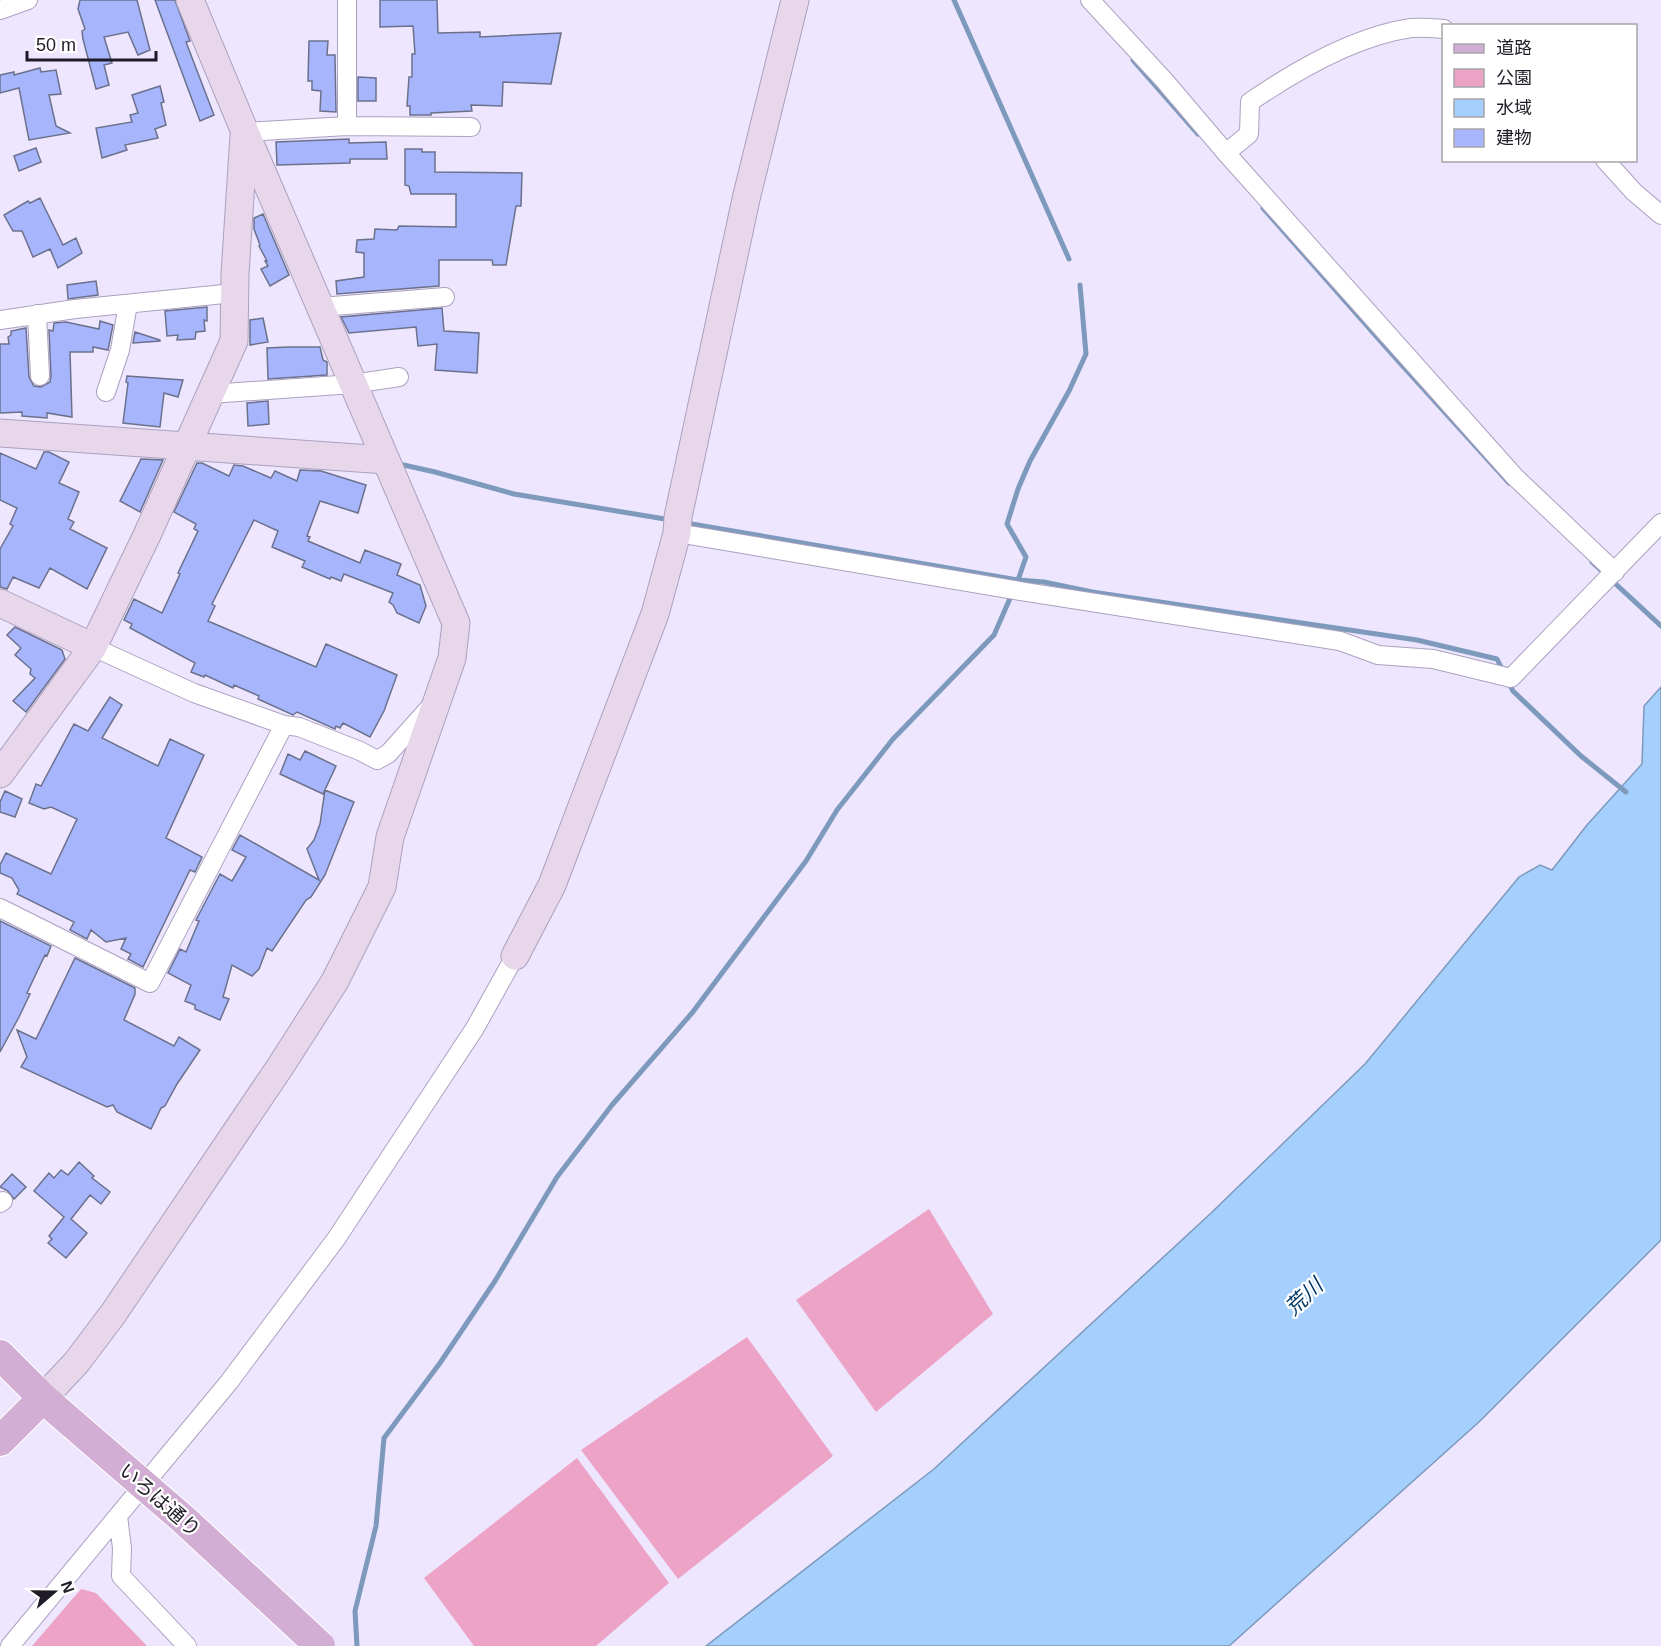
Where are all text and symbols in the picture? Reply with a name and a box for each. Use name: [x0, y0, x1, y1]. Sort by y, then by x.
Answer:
scale bar: [27, 24, 156, 62]
legend: [1442, 24, 1637, 162]
text: 50 m: [36, 35, 76, 55]
text: 道路: [1496, 38, 1532, 58]
text: 公園: [1496, 68, 1532, 88]
text: 水域: [1496, 98, 1532, 118]
text: 建物: [1496, 128, 1532, 148]
water label: 荒川: [1280, 1273, 1328, 1319]
street label: いろは通り: [115, 1459, 205, 1541]
north arrow: [24, 1562, 84, 1622]
text: N: [58, 1579, 78, 1595]

